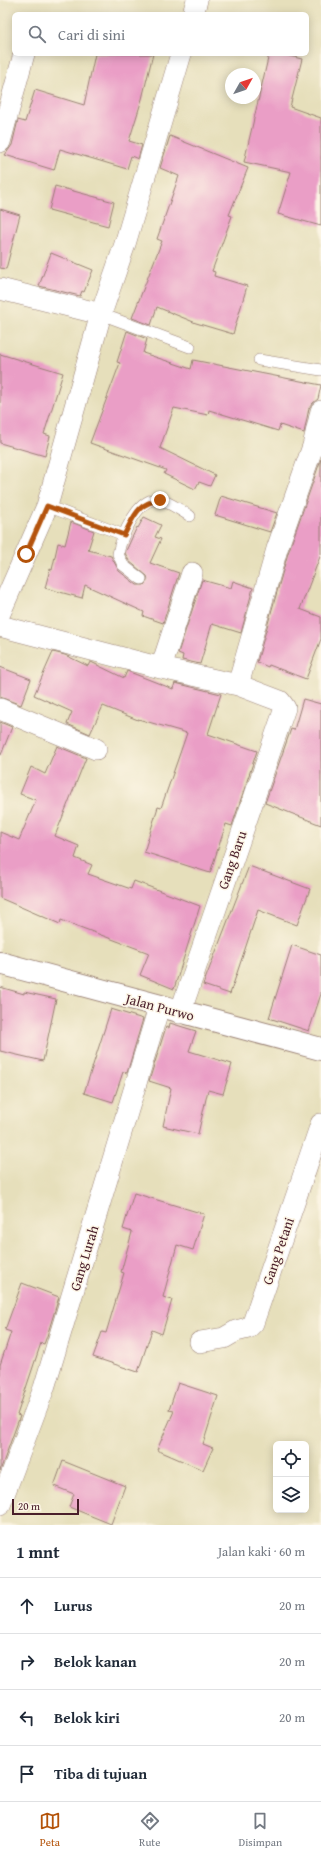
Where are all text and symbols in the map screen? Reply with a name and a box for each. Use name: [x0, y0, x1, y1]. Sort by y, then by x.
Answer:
search box: [12, 12, 309, 56]
icon: search: [26, 23, 48, 45]
text: Cari di sini: [58, 24, 125, 45]
north arrow: [225, 68, 261, 104]
route end: [151, 491, 169, 509]
route start: [17, 545, 35, 563]
street label: Gang Baru: [213, 828, 251, 892]
street label: Jalan Purwo: [122, 988, 197, 1026]
street label: Gang Petani: [257, 1214, 299, 1287]
street label: Gang Lurah: [65, 1223, 103, 1293]
map controls: [273, 1441, 309, 1513]
button: locate: [273, 1441, 309, 1477]
button: layers: [273, 1477, 309, 1513]
scale bar: [12, 1497, 79, 1516]
text: 20 m: [18, 1498, 40, 1514]
text: 1 mnt: [16, 1539, 60, 1564]
text: Jalan kaki · 60 m: [218, 1542, 305, 1561]
icon: ahead: [16, 1595, 38, 1617]
text: Lurus: [54, 1595, 92, 1616]
text: 20 m: [279, 1596, 305, 1615]
icon: right: [16, 1651, 38, 1673]
text: Belok kanan: [54, 1651, 137, 1672]
text: 20 m: [279, 1652, 305, 1671]
icon: left: [16, 1707, 38, 1729]
text: Belok kiri: [54, 1707, 120, 1728]
text: 20 m: [279, 1708, 305, 1727]
icon: arrive: [16, 1763, 38, 1785]
text: Tiba di tujuan: [54, 1763, 147, 1784]
tab: Peta: [39, 1810, 61, 1850]
tab: Rute: [139, 1810, 161, 1850]
tab: Disimpan: [239, 1810, 282, 1850]

